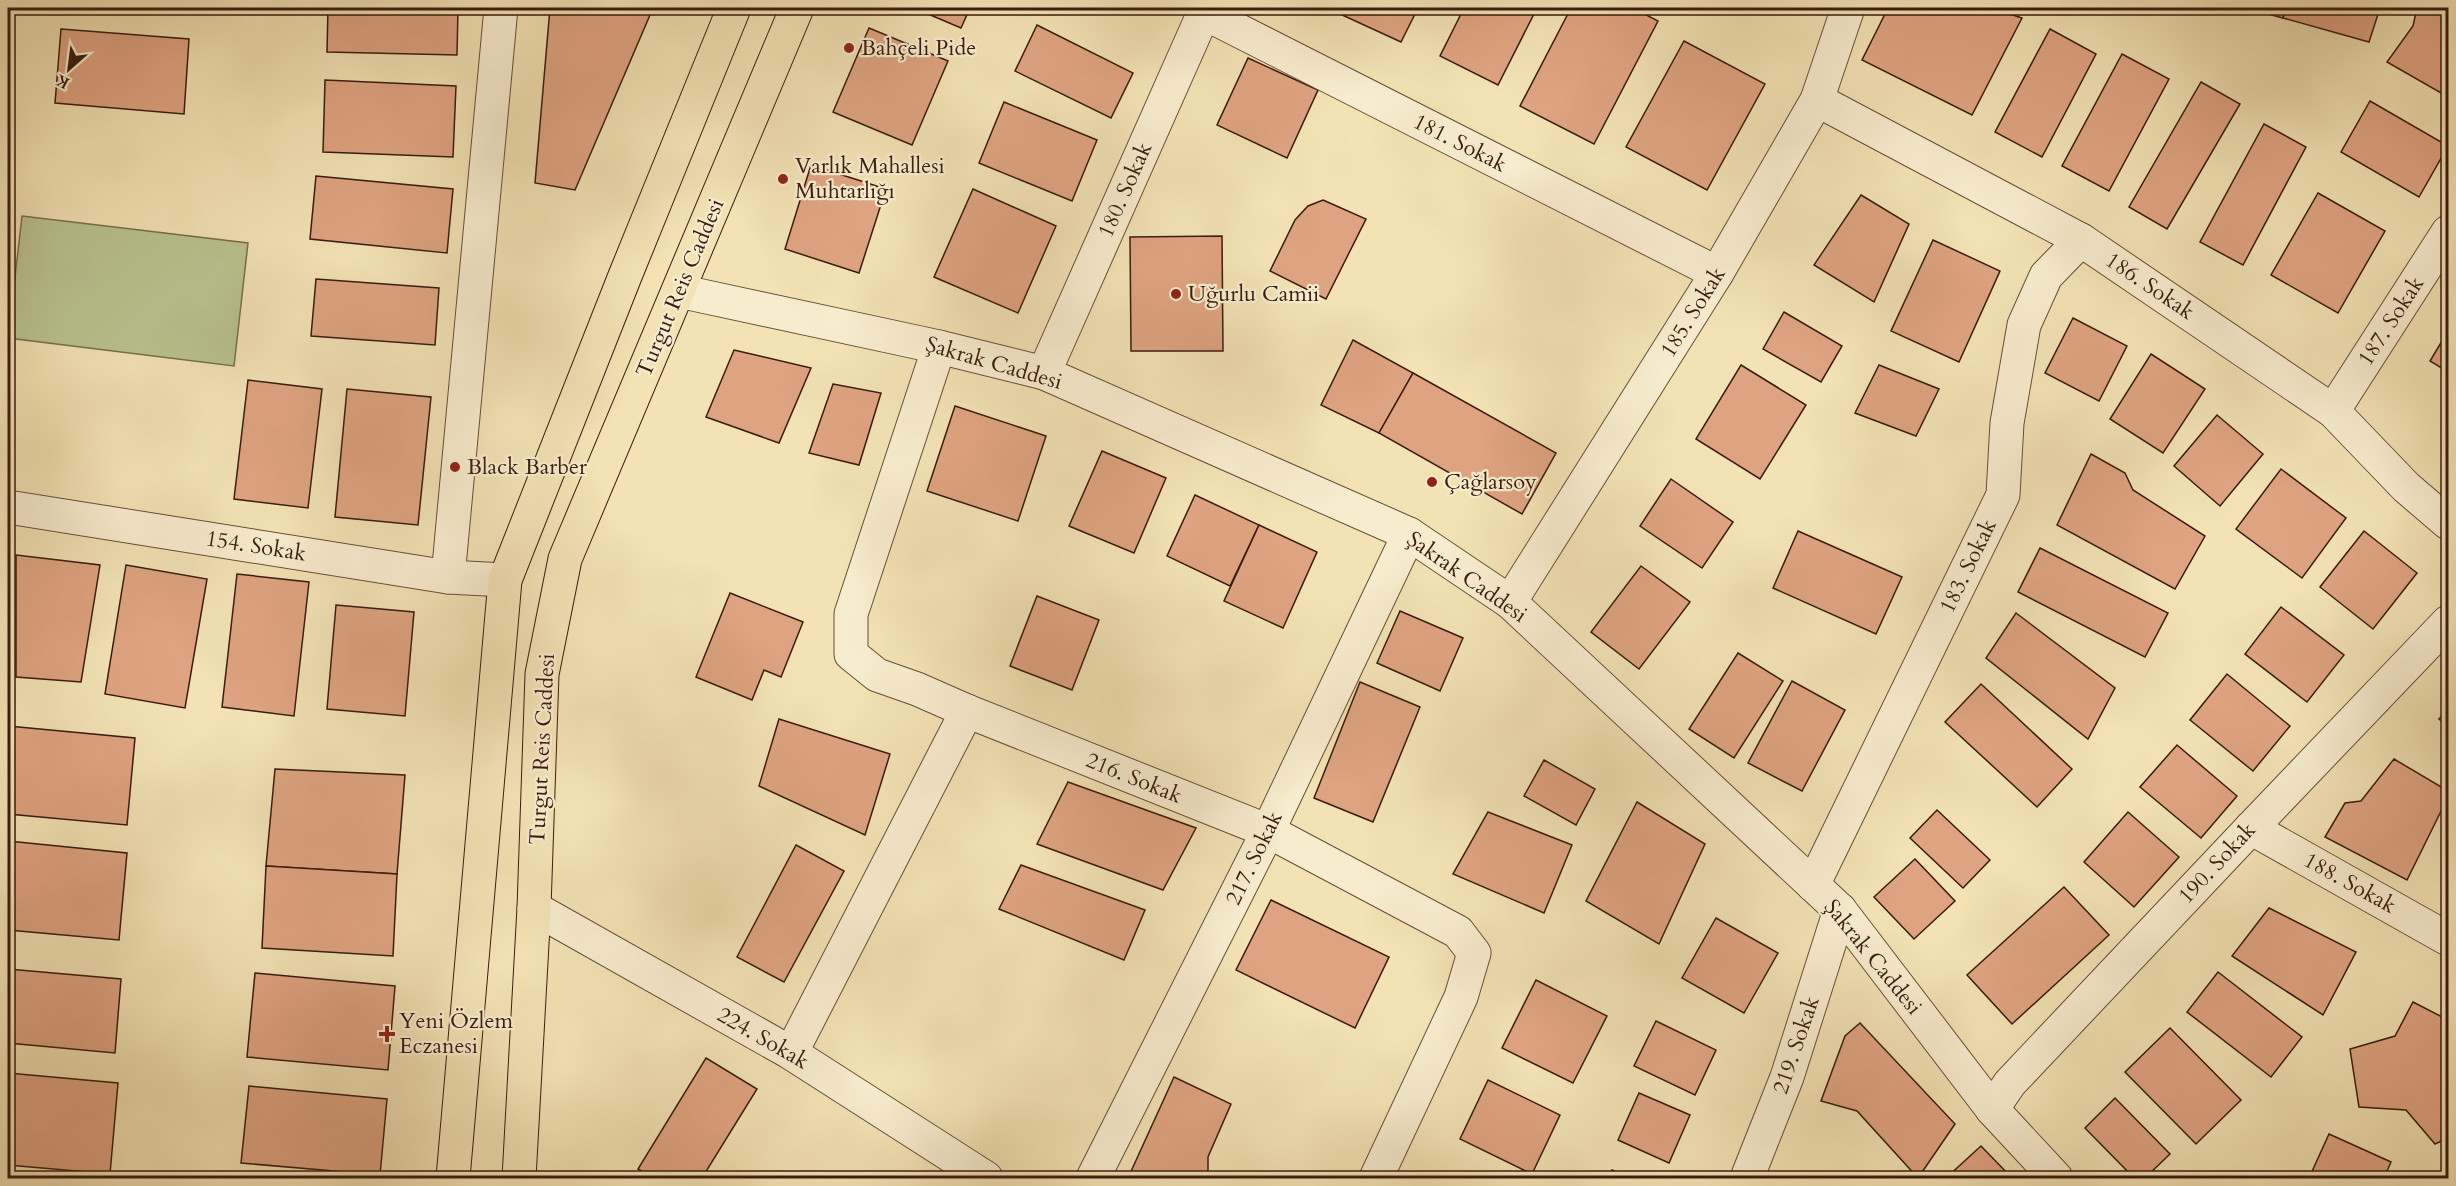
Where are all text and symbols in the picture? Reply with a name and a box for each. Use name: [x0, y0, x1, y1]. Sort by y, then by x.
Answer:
place label: Bahçeli Pide: [861, 33, 976, 63]
north arrow: [39, 39, 99, 99]
marker: Bahçeli Pide: [842, 41, 856, 55]
text: K: [52, 69, 73, 94]
street label: 181. Sokak: [1408, 107, 1512, 179]
street label: 180. Sokak: [1091, 137, 1159, 242]
place label: Varlık Mahallesi Muhtarlığı: [795, 151, 945, 206]
marker: Varlık Mahallesi Muhtarlığı: [776, 172, 790, 186]
street label: Turgut Reis Caddesi: [629, 194, 731, 382]
street label: 186. Sokak: [2100, 245, 2201, 327]
street label: 185. Sokak: [1653, 261, 1733, 363]
street label: 187. Sokak: [2351, 270, 2431, 372]
place label: Uğurlu Camii: [1188, 279, 1319, 309]
marker: Uğurlu Camii: [1169, 287, 1183, 301]
street label: Şakrak Caddesi: [922, 329, 1066, 397]
place label: Black Barber: [467, 452, 588, 482]
marker: Black Barber: [448, 460, 462, 474]
place label: Çağlarsoy: [1444, 467, 1537, 497]
marker: Çağlarsoy: [1425, 475, 1439, 489]
street label: 183. Sokak: [1932, 514, 2004, 618]
street label: 154. Sokak: [204, 523, 309, 569]
street label: Şakrak Caddesi: [1401, 524, 1533, 630]
street label: Turgut Reis Caddesi: [522, 653, 562, 845]
street label: 216. Sokak: [1081, 745, 1187, 811]
street label: 217. Sokak: [1218, 806, 1290, 910]
street label: 190. Sokak: [2171, 816, 2263, 910]
street label: 188. Sokak: [2298, 845, 2402, 921]
street label: Şakrak Caddesi: [1817, 893, 1929, 1021]
street label: 219. Sokak: [1765, 992, 1827, 1098]
street label: 224. Sokak: [712, 1000, 815, 1076]
place label: Yeni Özlem Eczanesi: [399, 1006, 513, 1061]
marker: Yeni Özlem Eczanesi: [380, 1027, 394, 1041]

